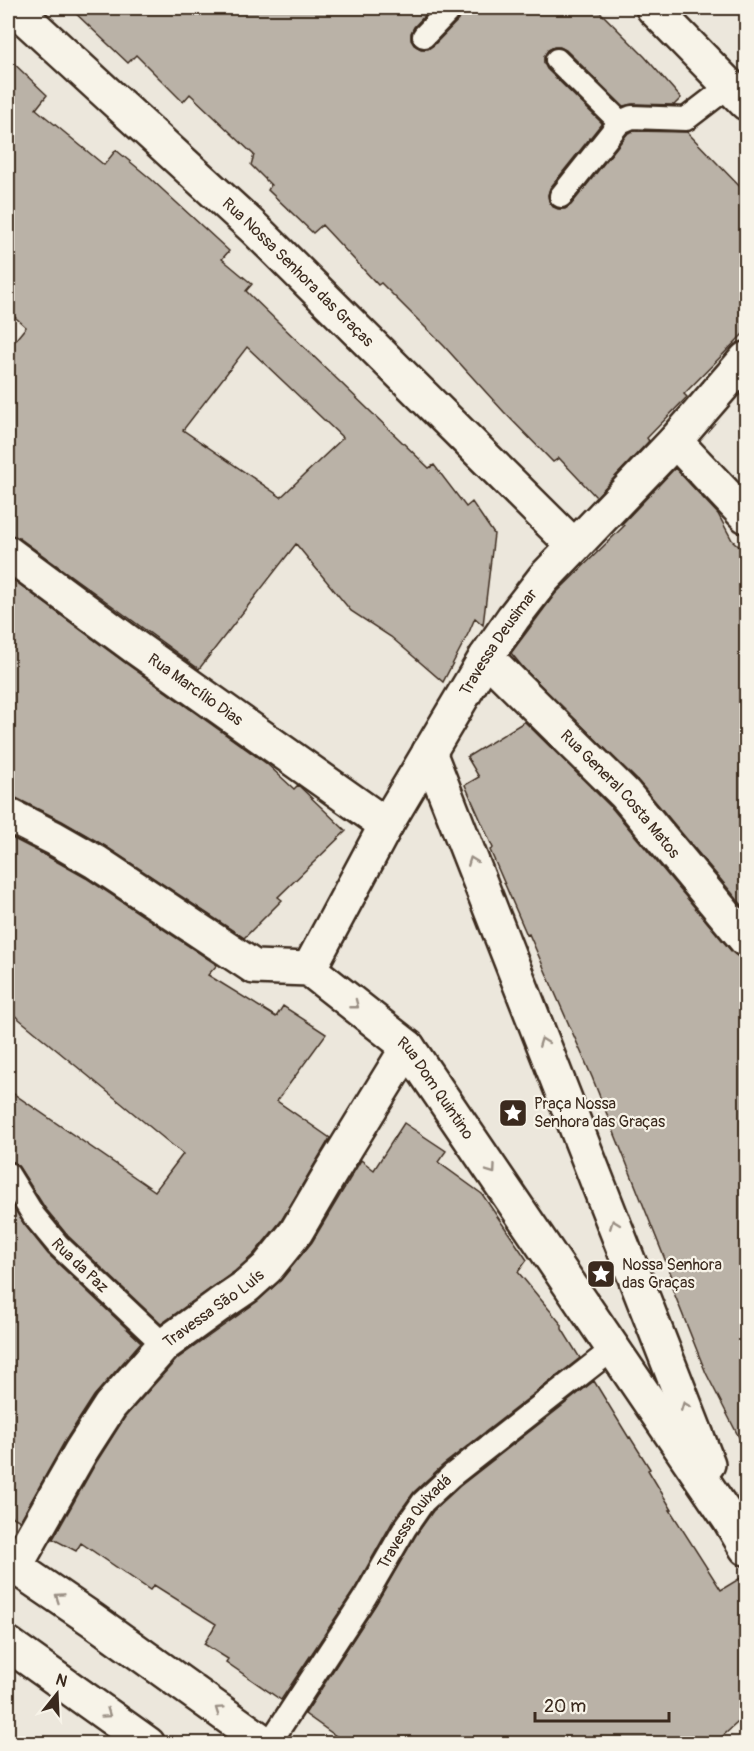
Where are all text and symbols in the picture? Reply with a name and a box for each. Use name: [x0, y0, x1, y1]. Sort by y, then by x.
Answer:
street label: Rua Nossa Senhora das Graças: [218, 194, 378, 351]
street label: Travessa Deusimar: [455, 585, 542, 699]
street label: Rua Marcílio Dias: [144, 649, 247, 730]
street label: Rua General Costa Matos: [556, 726, 684, 862]
one-way arrow: [466, 856, 479, 867]
one-way arrow: [348, 998, 359, 1009]
street label: Rua Dom Quintino: [393, 1032, 478, 1144]
one-way arrow: [537, 1038, 550, 1048]
place label: Praça Nossa Senhora das Graças: [534, 1094, 665, 1132]
place icon: Praça Nossa Senhora das Graças: [497, 1097, 529, 1129]
one-way arrow: [485, 1163, 496, 1174]
one-way arrow: [609, 1219, 621, 1230]
street label: Rua da Paz: [47, 1234, 112, 1297]
place label: Nossa Senhora das Graças: [622, 1255, 722, 1293]
place icon: Nossa Senhora das Graças: [585, 1258, 617, 1290]
street label: Travessa São Luís: [159, 1265, 268, 1352]
one-way arrow: [680, 1401, 692, 1412]
street label: Travessa Quixadá: [373, 1470, 456, 1573]
one-way arrow: [55, 1593, 66, 1604]
north arrow: [27, 1664, 87, 1724]
text: N: [53, 1670, 70, 1692]
scale bar: [535, 1685, 668, 1723]
text: 20 m: [544, 1695, 586, 1718]
one-way arrow: [214, 1706, 225, 1717]
one-way arrow: [100, 1707, 111, 1718]

